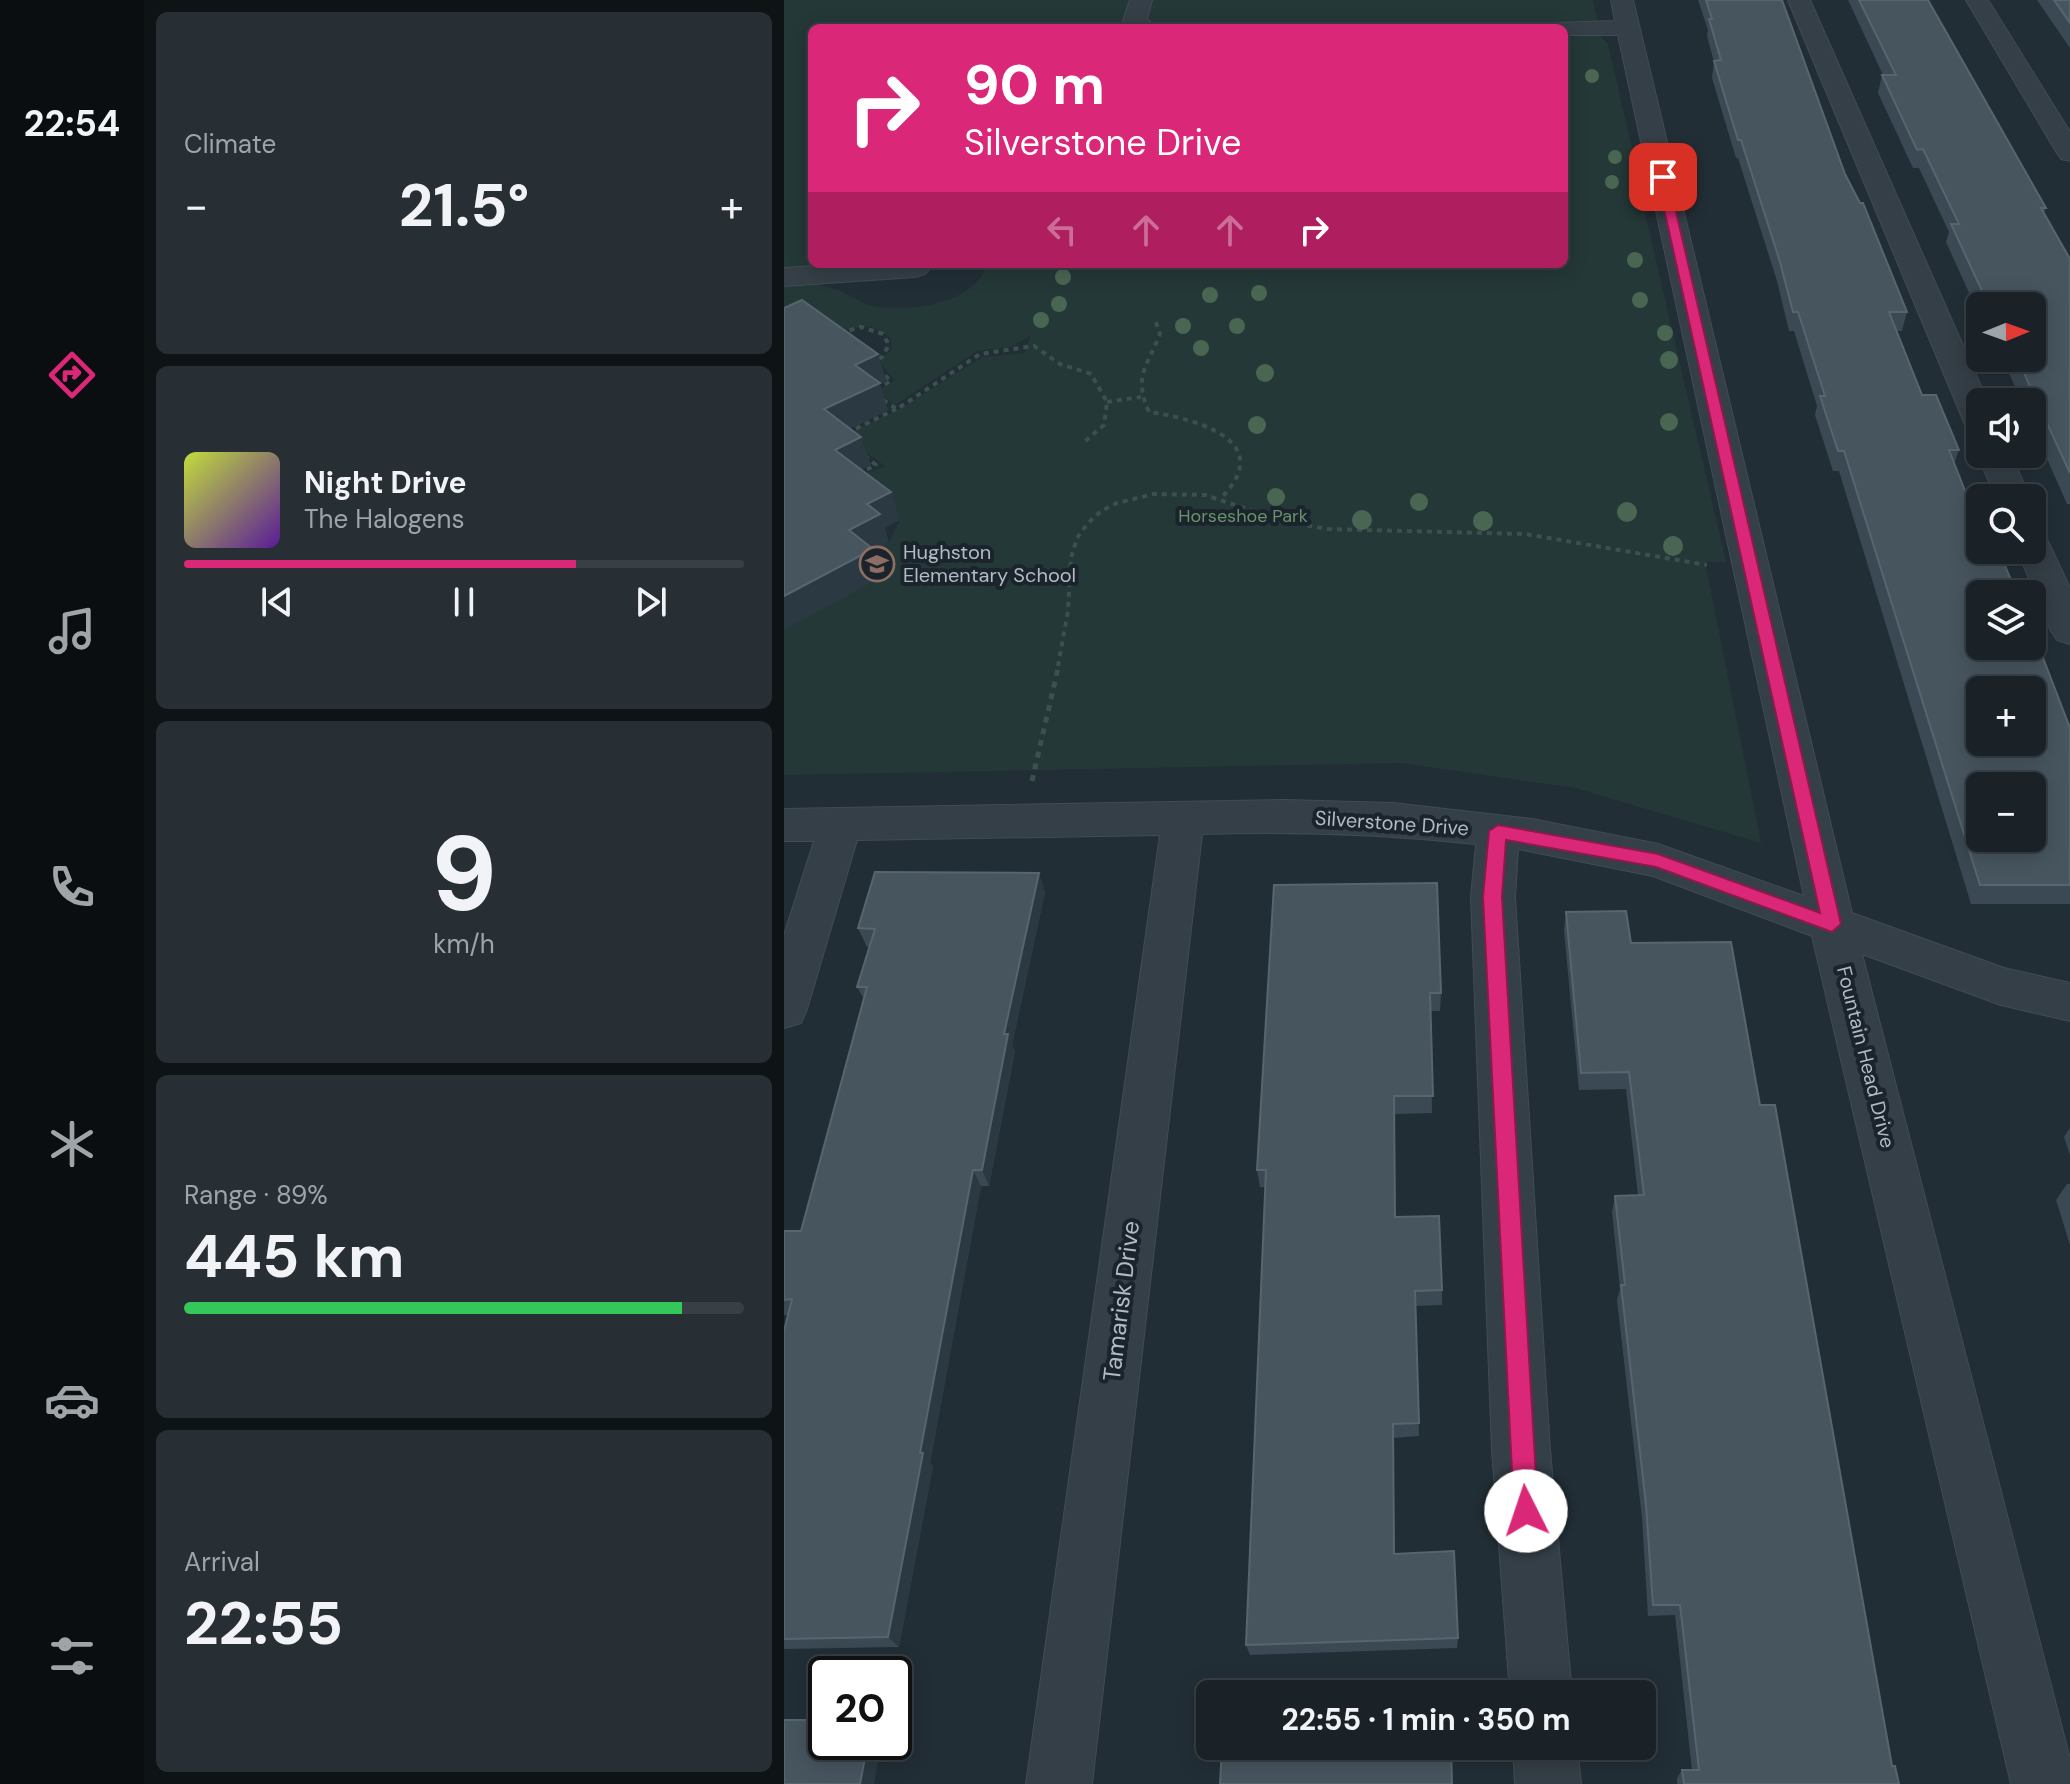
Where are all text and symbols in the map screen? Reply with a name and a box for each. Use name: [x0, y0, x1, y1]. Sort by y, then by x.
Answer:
text: 90 m: [964, 48, 1105, 121]
icon: right: [832, 56, 936, 160]
text: 22:54: [24, 100, 120, 147]
text: Silverstone Drive: [964, 119, 1242, 166]
text: Climate: [184, 127, 276, 161]
pin: [1629, 143, 1697, 211]
icon: arrive: [1641, 155, 1685, 199]
text: 21.5°: [399, 166, 529, 245]
text: −: [184, 177, 208, 235]
text: +: [720, 177, 744, 235]
icon: left: [1040, 208, 1084, 252]
icon: ahead: [1124, 208, 1168, 252]
icon: ahead: [1208, 208, 1252, 252]
icon: right: [1292, 208, 1336, 252]
north arrow: [1966, 292, 2046, 372]
map controls: [1966, 292, 2046, 852]
icon: directions: [44, 347, 100, 403]
button: sound: [1966, 388, 2046, 468]
text: Night Drive: [304, 463, 467, 502]
button: search: [1966, 484, 2046, 564]
text: The Halogens: [304, 502, 464, 536]
park label: Horseshoe Park: [1178, 504, 1308, 528]
place label: Hughston Elementary School: [903, 539, 1076, 588]
school or university icon: Hughston Elementary School: [858, 545, 896, 583]
icon: previous: [255, 580, 299, 624]
icon: pause: [442, 580, 486, 624]
icon: next: [629, 580, 673, 624]
button: layers: [1966, 580, 2046, 660]
icon: music: [44, 603, 100, 659]
button: +: [1966, 676, 2046, 756]
button: −: [1966, 772, 2046, 852]
street label: Silverstone Drive: [1314, 805, 1470, 841]
text: 9: [431, 807, 497, 942]
icon: phone: [44, 859, 100, 915]
text: km/h: [433, 927, 495, 961]
street label: Fountain Head Drive: [1831, 963, 1901, 1151]
icon: climate: [44, 1116, 100, 1172]
text: Range · 89%: [184, 1178, 328, 1212]
text: 445 km: [184, 1217, 405, 1296]
street label: Tamarisk Drive: [1096, 1219, 1146, 1383]
icon: car: [44, 1372, 100, 1428]
position arrow: [1484, 1469, 1568, 1553]
text: Arrival: [184, 1545, 260, 1579]
text: 22:55: [184, 1584, 343, 1663]
icon: filters: [44, 1628, 100, 1684]
speed limit sign: 20: [808, 1656, 912, 1760]
text: 22:55 · 1 min · 350 m: [1282, 1700, 1570, 1739]

